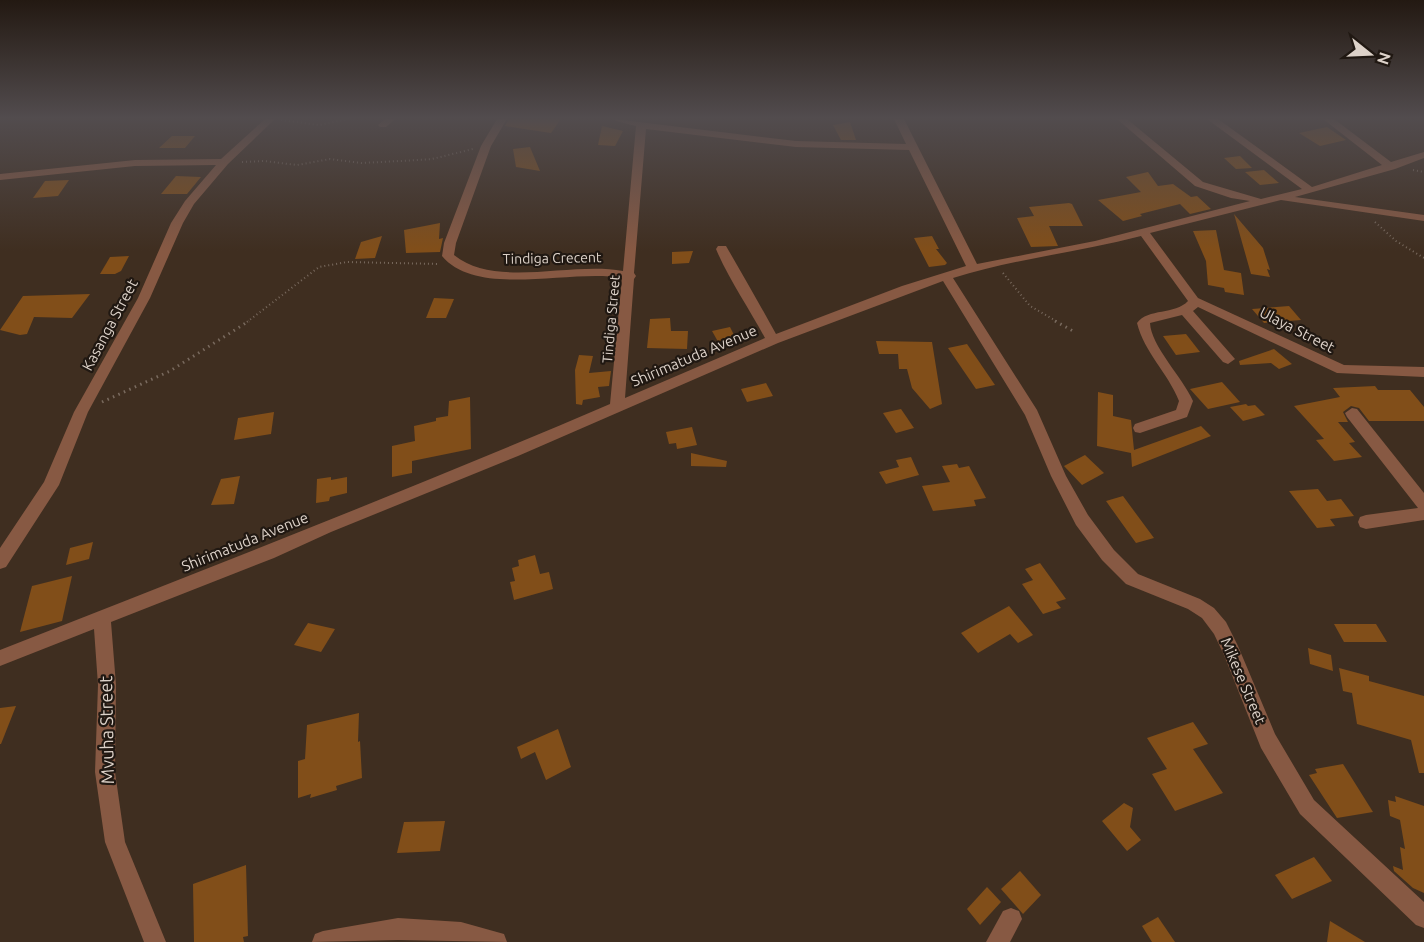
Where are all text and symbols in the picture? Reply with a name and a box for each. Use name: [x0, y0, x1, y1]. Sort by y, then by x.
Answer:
north arrow: [1340, 24, 1400, 84]
text: N: [1374, 50, 1395, 67]
street label: Tindiga Crecent: [502, 249, 602, 267]
street label: Tindiga Street: [599, 274, 623, 364]
street label: Kasanga Street: [78, 276, 141, 373]
street label: Ulaya Street: [1257, 303, 1338, 356]
street label: Shirimatuda Avenue: [628, 321, 759, 390]
street label: Shirimatuda Avenue: [179, 508, 311, 575]
street label: Mikese Street: [1218, 635, 1269, 727]
street label: Mvuha Street: [95, 676, 117, 784]

